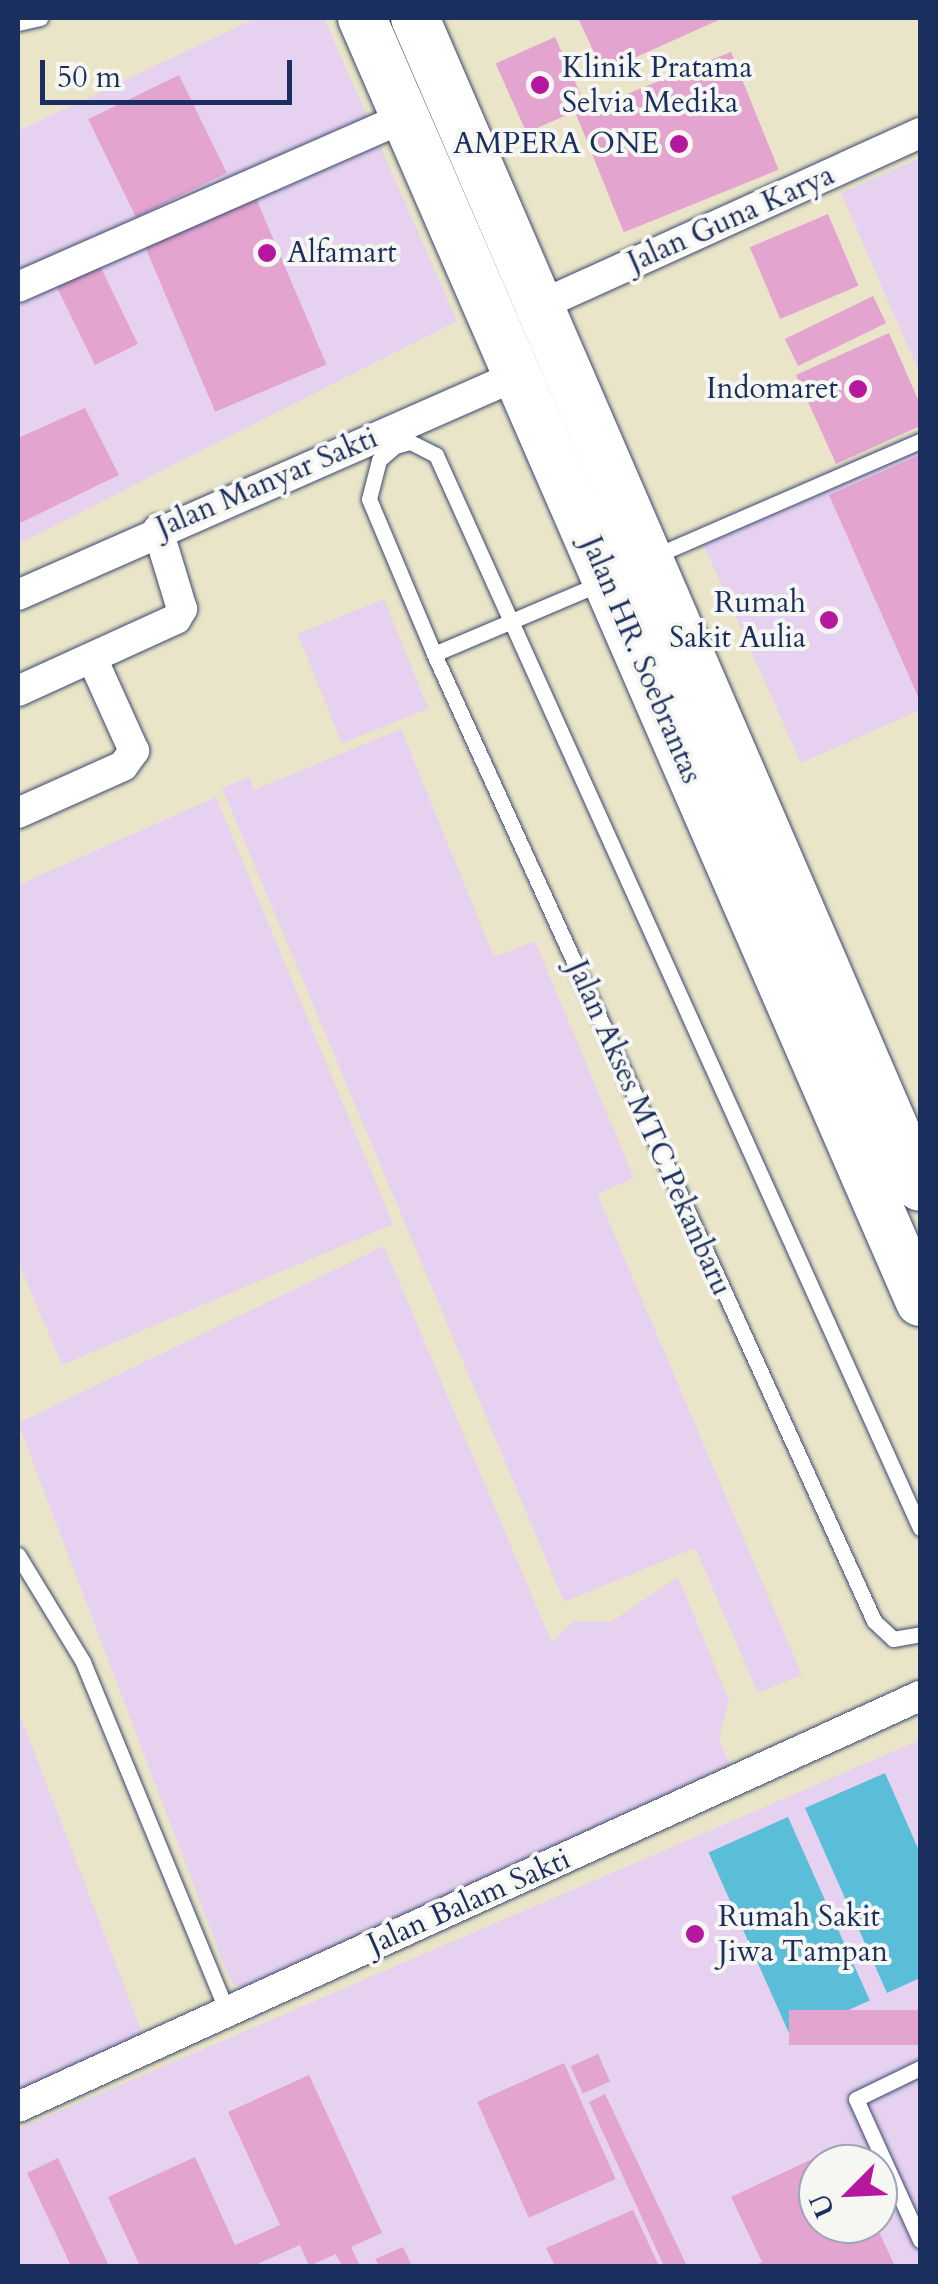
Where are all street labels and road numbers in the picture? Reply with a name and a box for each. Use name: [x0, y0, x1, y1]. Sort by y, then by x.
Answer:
street label: Jalan Guna Karya: [622, 157, 840, 281]
street label: Jalan Manyar Sakti: [151, 420, 383, 546]
street label: Jalan HR. Soebrantas: [573, 531, 709, 789]
street label: Jalan Akses MTC Pekanbaru: [559, 955, 739, 1301]
street label: Jalan Balam Sakti: [362, 1841, 576, 1963]

